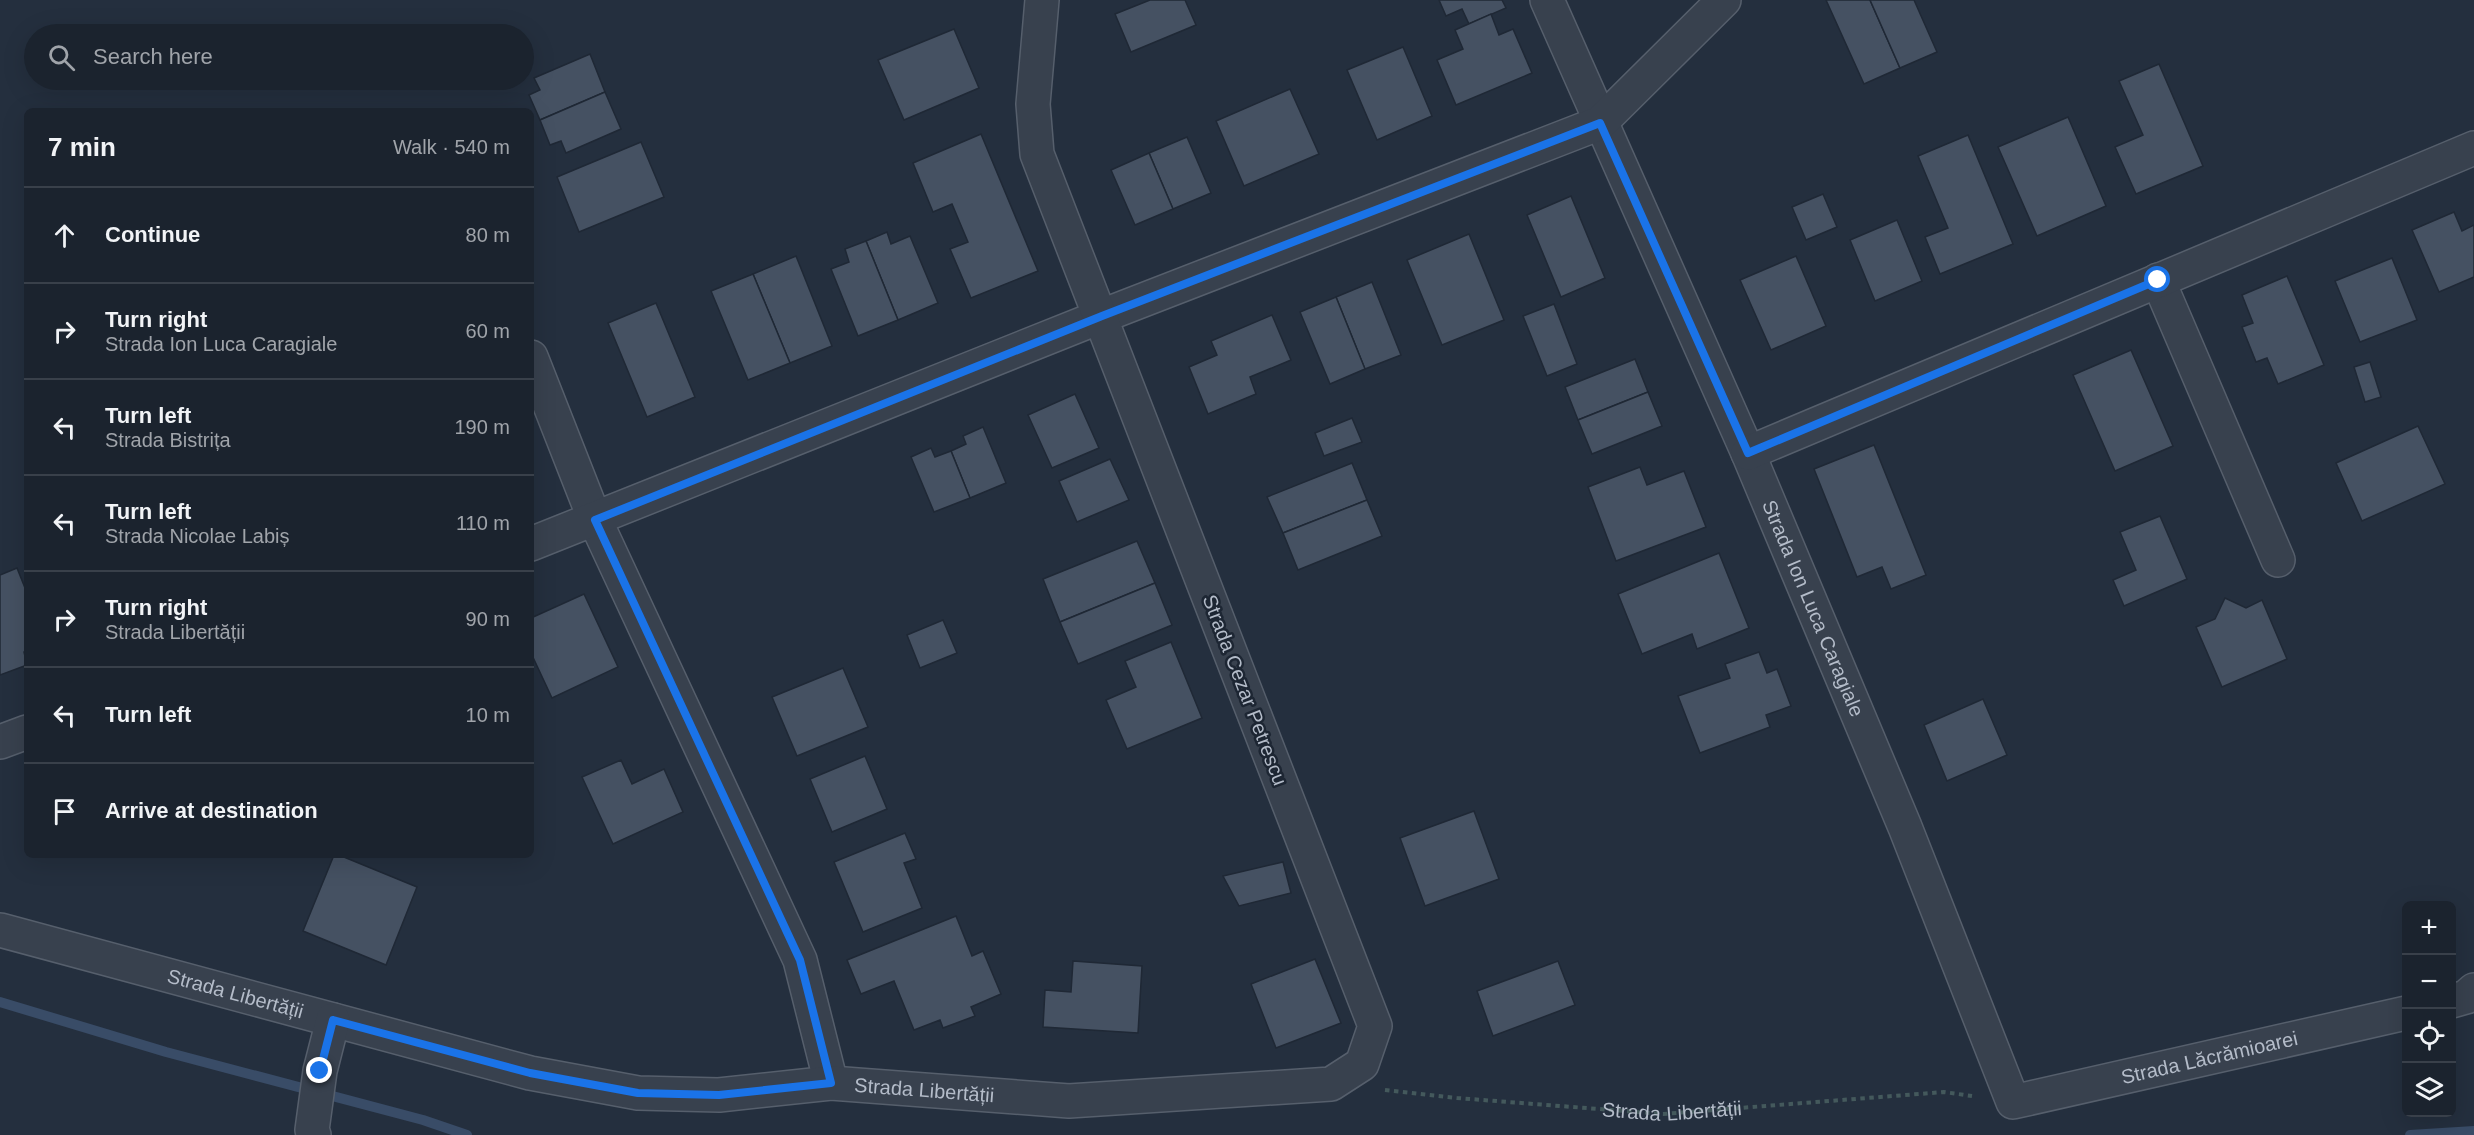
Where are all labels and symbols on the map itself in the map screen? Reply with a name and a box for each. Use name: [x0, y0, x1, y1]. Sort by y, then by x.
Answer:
route start: [2144, 266, 2170, 292]
street label: Strada Ion Luca Caragiale: [1758, 497, 1868, 720]
street label: Strada Cezar Petrescu: [1198, 592, 1292, 788]
street label: Strada Libertății: [165, 965, 306, 1022]
street label: Strada Lăcrămioarei: [2119, 1027, 2300, 1088]
route end: [306, 1057, 332, 1083]
street label: Strada Libertății: [854, 1074, 995, 1106]
street label: Strada Libertății: [1601, 1097, 1743, 1125]

